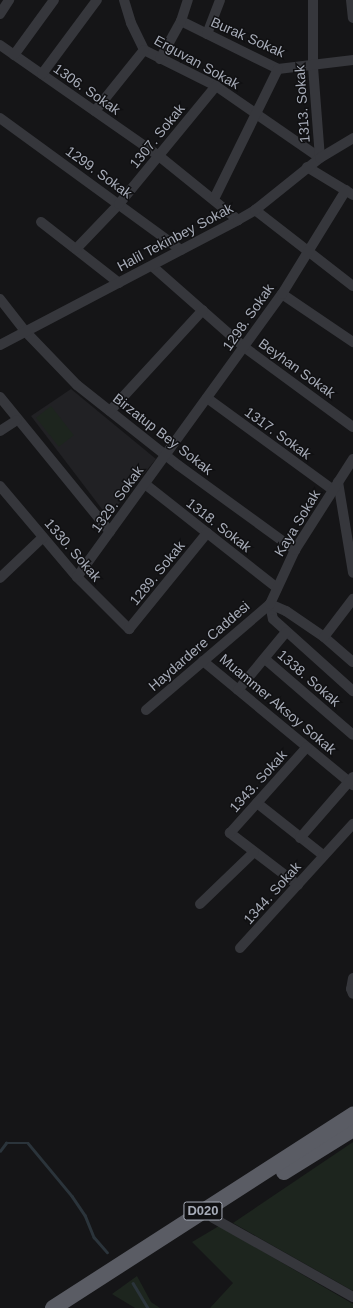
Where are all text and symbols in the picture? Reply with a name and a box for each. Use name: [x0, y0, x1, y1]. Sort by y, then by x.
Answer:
street label: Burak Sokak: [208, 13, 288, 61]
street label: Erguvan Sokak: [151, 32, 243, 92]
street label: 1306. Sokak: [50, 60, 124, 118]
street label: 1313. Sokak: [291, 65, 313, 143]
street label: 1307. Sokak: [126, 100, 188, 172]
street label: 1299. Sokak: [63, 142, 135, 202]
street label: Halil Tekinbey Sokak: [114, 199, 236, 275]
street label: 1298. Sokak: [219, 280, 277, 354]
street label: Beyhan Sokak: [256, 335, 338, 401]
street label: Birzatup Bey Sokak: [110, 390, 216, 478]
street label: 1317. Sokak: [242, 403, 314, 463]
street label: 1329. Sokak: [87, 463, 147, 535]
street label: Kaya Sokak: [271, 487, 323, 559]
street label: 1318. Sokak: [183, 494, 255, 556]
street label: 1330. Sokak: [41, 515, 105, 585]
street label: 1289. Sokak: [126, 537, 188, 609]
street label: Haydardere Caddesi: [145, 598, 253, 694]
street label: 1338. Sokak: [274, 646, 344, 710]
street label: Muammer Aksoy Sokak: [216, 650, 340, 758]
street label: 1343. Sokak: [226, 746, 290, 816]
street label: 1344. Sokak: [240, 858, 304, 928]
road number: D020: [183, 1200, 223, 1222]

